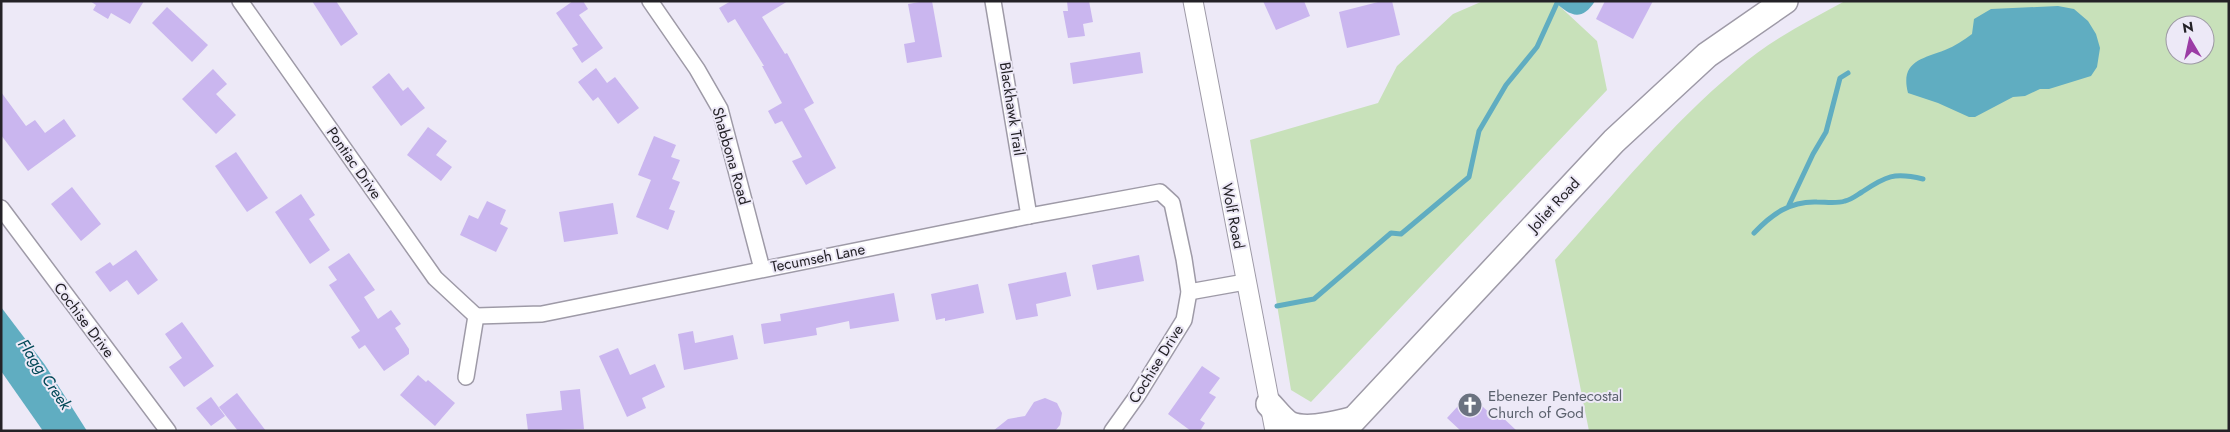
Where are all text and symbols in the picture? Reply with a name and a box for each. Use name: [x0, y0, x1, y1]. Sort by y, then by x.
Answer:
north arrow: [2165, 15, 2215, 65]
text: N: [2181, 16, 2195, 38]
street label: Blackhawk Trail: [994, 61, 1030, 157]
street label: Shabbona Road: [707, 105, 755, 207]
street label: Pontiac Drive: [321, 122, 387, 204]
street label: Joliet Road: [1522, 173, 1585, 239]
street label: Wolf Road: [1216, 181, 1250, 251]
street label: Tecumseh Lane: [769, 238, 867, 278]
street label: Cochise Drive: [48, 278, 120, 362]
street label: Cochise Drive: [1123, 320, 1189, 408]
water label: Flagg Creek: [12, 334, 77, 415]
place label: Ebenezer Pentecostal Church of God: [1488, 385, 1622, 424]
church icon: Ebenezer Pentecostal Church of God: [1457, 392, 1483, 418]

